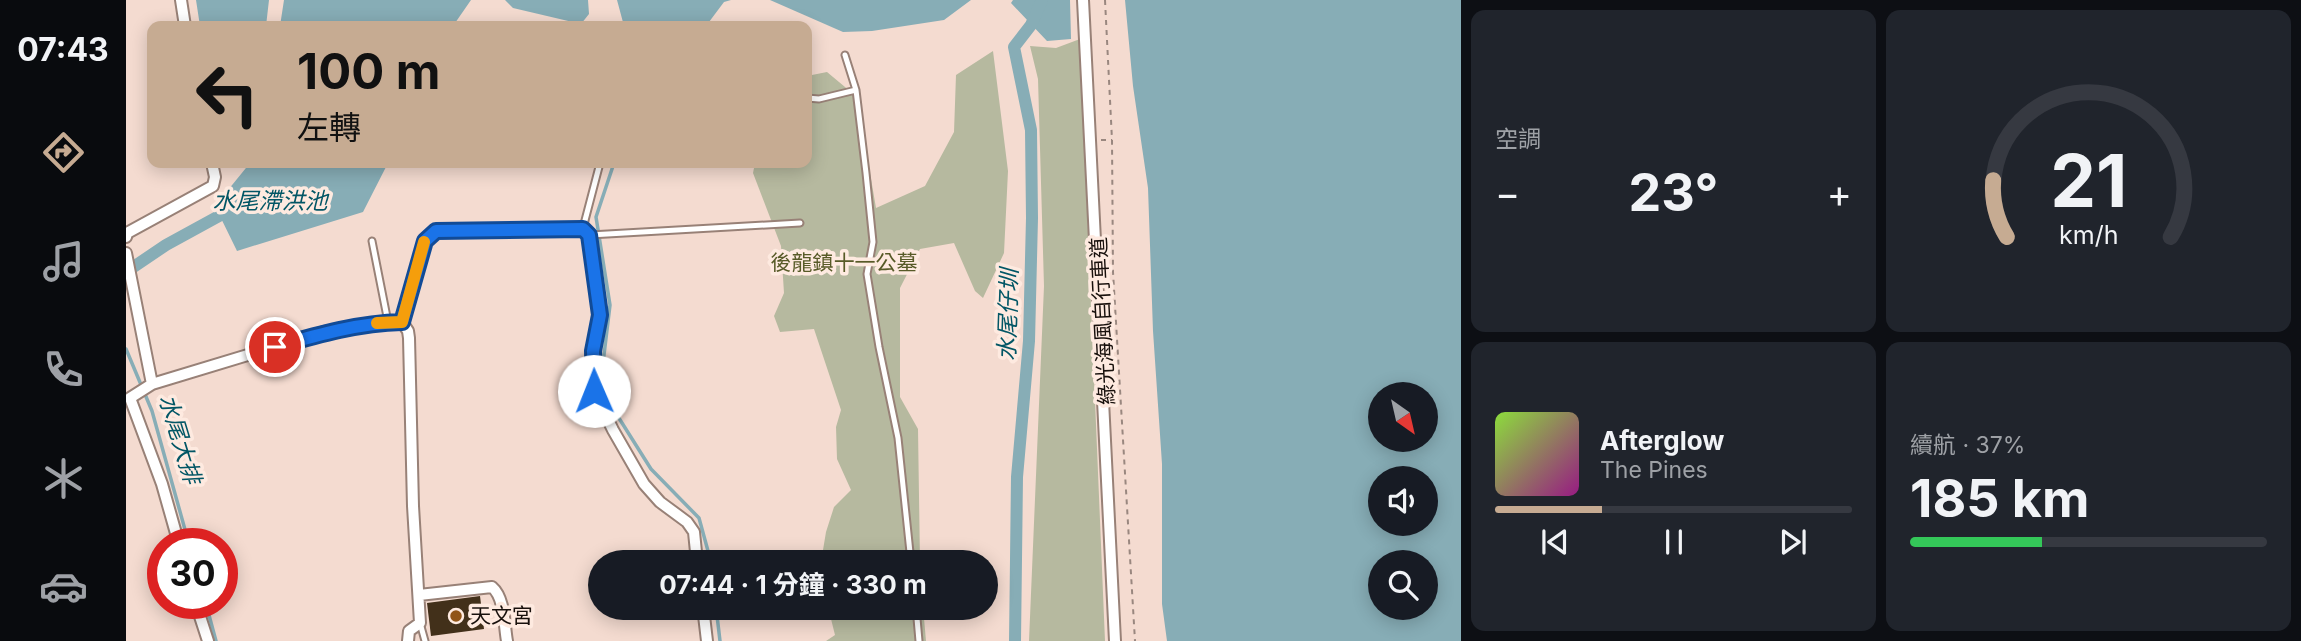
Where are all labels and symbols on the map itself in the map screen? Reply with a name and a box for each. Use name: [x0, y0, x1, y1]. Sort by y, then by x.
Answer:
water label: 水尾滯洪池: [213, 187, 330, 215]
street label: 綠光海風自行車道: [1086, 236, 1119, 406]
park label: 後龍鎮十一公墓: [771, 250, 918, 275]
water label: 水尾仔圳: [992, 266, 1024, 361]
pin: [245, 317, 305, 377]
position arrow: [557, 354, 631, 428]
north arrow: [1368, 382, 1438, 452]
water label: 水尾大排: [153, 391, 208, 490]
speed limit sign: 30: [147, 528, 238, 619]
place label: 天文宮: [470, 603, 533, 628]
marker: 天文宮: [448, 608, 464, 624]

